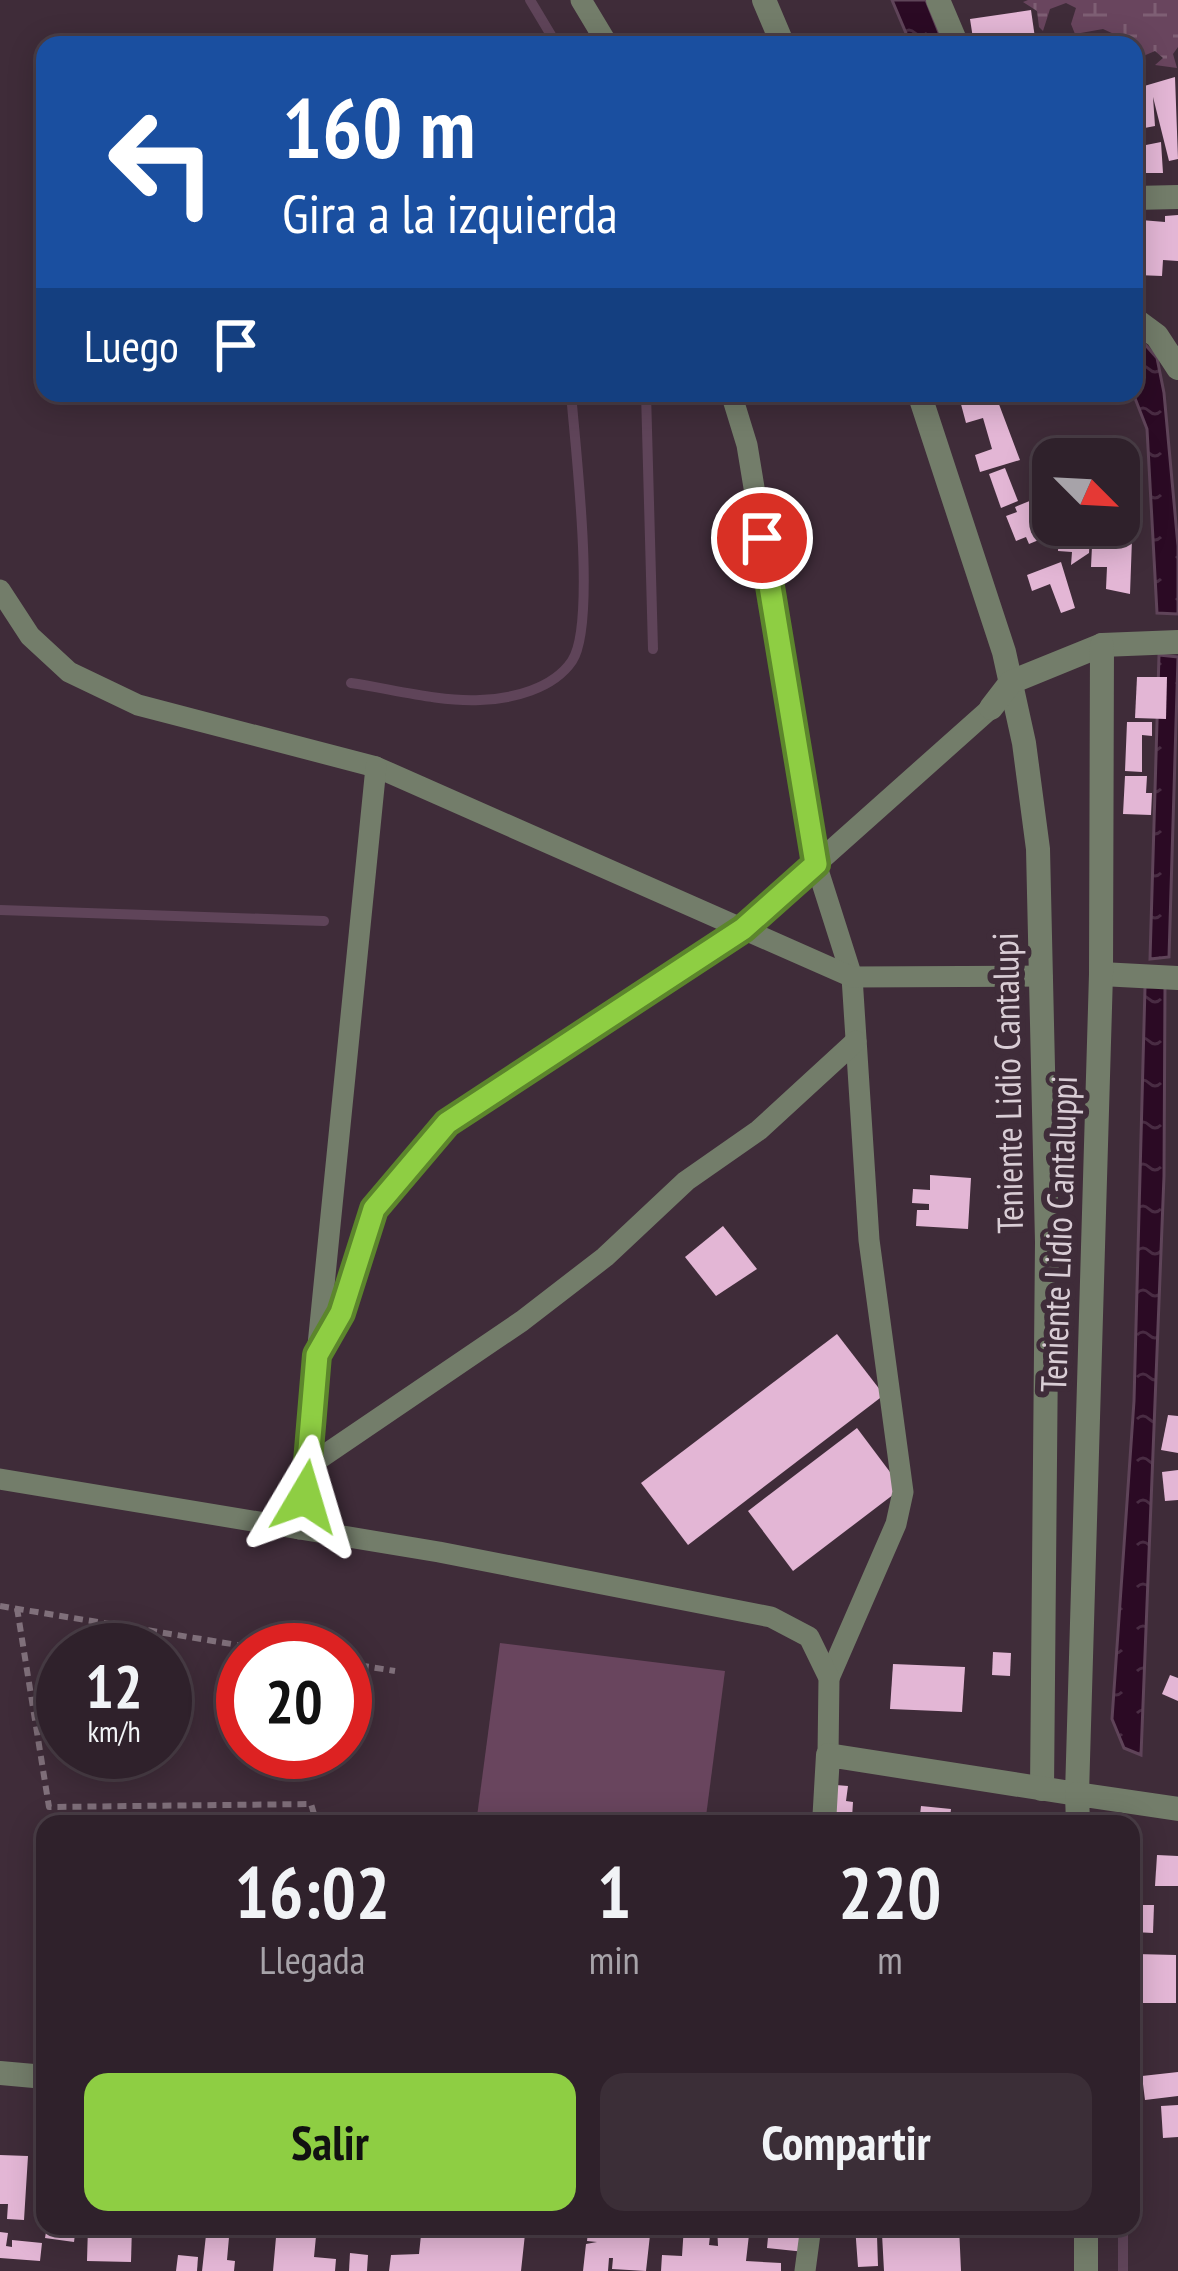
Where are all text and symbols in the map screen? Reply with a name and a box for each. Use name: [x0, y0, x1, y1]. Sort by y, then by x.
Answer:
text: 160 m: [282, 72, 475, 181]
icon: left: [84, 84, 240, 240]
text: Gira a la izquierda: [282, 178, 618, 248]
icon: arrive: [203, 312, 269, 378]
text: Luego: [84, 316, 179, 374]
north arrow: [1032, 438, 1140, 546]
map controls: [1032, 438, 1140, 546]
pin: [711, 487, 813, 589]
icon: arrive: [729, 505, 795, 571]
street label: Teniente Lidio Cantalupi: [981, 932, 1033, 1234]
street label: Teniente Lidio Cantaluppi: [1029, 1075, 1087, 1393]
position arrow: [242, 1434, 368, 1560]
speed limit sign: 20: [216, 1623, 372, 1779]
text: 12: [85, 1647, 143, 1725]
text: km/h: [87, 1711, 141, 1750]
text: 16:02: [235, 1845, 390, 1938]
text: 1: [597, 1845, 631, 1938]
text: 220: [838, 1845, 941, 1938]
text: Llegada: [259, 1934, 365, 1985]
text: min: [589, 1934, 640, 1985]
text: m: [877, 1934, 903, 1985]
button: Salir: [84, 2073, 576, 2211]
button: Compartir: [600, 2073, 1092, 2211]

